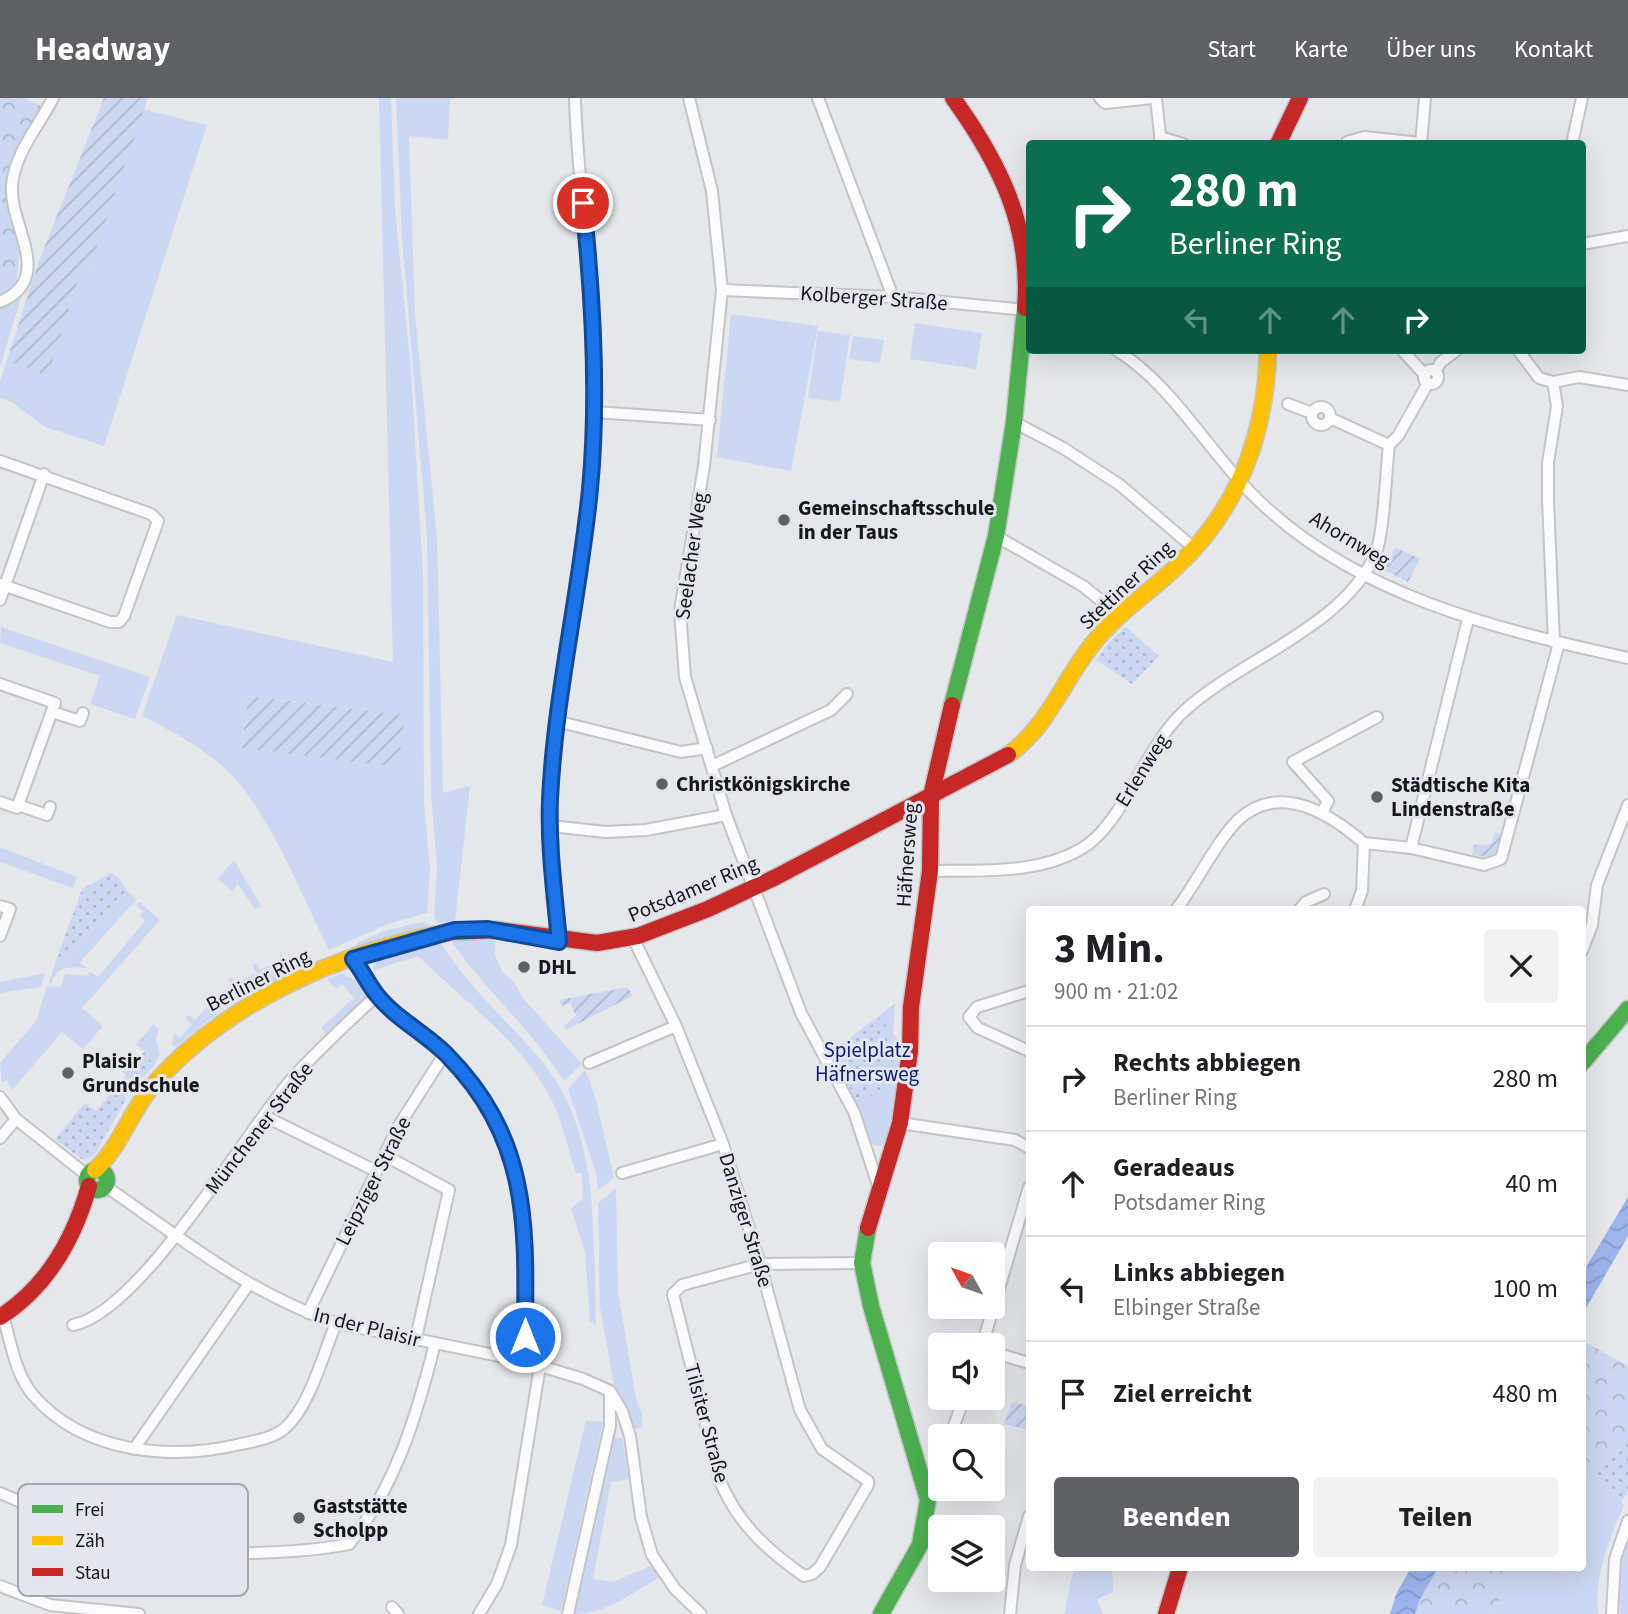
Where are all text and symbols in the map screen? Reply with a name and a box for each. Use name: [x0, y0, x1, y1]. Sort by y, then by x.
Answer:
text: Headway: [35, 26, 170, 73]
text: Start: [1208, 32, 1256, 67]
text: Karte: [1294, 32, 1348, 67]
text: Über uns: [1386, 32, 1476, 67]
text: Kontakt: [1514, 32, 1593, 67]
text: 280 m: [1169, 156, 1298, 226]
icon: right: [1054, 168, 1145, 259]
pin: [553, 173, 613, 233]
icon: arrive: [564, 184, 602, 222]
text: Berliner Ring: [1169, 221, 1341, 267]
street label: Kolberger Straße: [799, 278, 949, 318]
icon: left: [1178, 301, 1216, 339]
icon: ahead: [1251, 301, 1289, 339]
icon: ahead: [1324, 301, 1362, 339]
icon: right: [1397, 301, 1435, 339]
street label: Seelacher Weg: [667, 490, 715, 622]
place label: Gemeinschaftsschule in der Taus: [798, 493, 995, 547]
street label: Ahornweg: [1304, 503, 1396, 575]
marker: Gemeinschaftsschule in der Taus: [776, 512, 792, 528]
street label: Stettiner Ring: [1072, 533, 1180, 637]
street label: Erlenweg: [1108, 727, 1177, 812]
place label: Christkönigskirche: [676, 769, 850, 799]
place label: Städtische Kita Lindenstraße: [1391, 770, 1530, 824]
marker: Christkönigskirche: [654, 776, 670, 792]
marker: Städtische Kita Lindenstraße: [1369, 789, 1385, 805]
street label: Häfnersweg: [888, 802, 926, 908]
street label: Potsdamer Ring: [623, 848, 763, 930]
text: 3 Min.: [1054, 919, 1165, 979]
button: close: [1484, 929, 1558, 1003]
street label: Berliner Ring: [201, 941, 316, 1019]
place label: DHL: [538, 952, 576, 982]
marker: DHL: [516, 959, 532, 975]
text: 900 m · 21:02: [1054, 975, 1178, 1008]
park label: Spielplatz Häfnersweg: [815, 1035, 919, 1089]
text: Rechts abbiegen: [1113, 1044, 1301, 1081]
place label: Plaisir Grundschule: [82, 1046, 200, 1100]
street label: Münchener Straße: [198, 1055, 320, 1201]
icon: right: [1054, 1060, 1092, 1098]
text: 280 m: [1492, 1060, 1558, 1097]
marker: Plaisir Grundschule: [60, 1065, 76, 1081]
text: Berliner Ring: [1113, 1081, 1237, 1114]
street label: Leipziger Straße: [328, 1111, 418, 1251]
street label: Danziger Straße: [711, 1149, 781, 1291]
text: Geradeaus: [1113, 1149, 1234, 1186]
icon: ahead: [1054, 1165, 1092, 1203]
text: 40 m: [1505, 1165, 1558, 1202]
text: Potsdamer Ring: [1113, 1186, 1265, 1219]
north arrow: [928, 1242, 1004, 1320]
map controls: [928, 1242, 1005, 1592]
text: Links abbiegen: [1113, 1254, 1285, 1291]
icon: left: [1054, 1270, 1092, 1308]
text: 100 m: [1492, 1270, 1558, 1307]
text: Elbinger Straße: [1113, 1291, 1260, 1324]
street label: In der Plaisir: [310, 1299, 424, 1355]
position arrow: [488, 1300, 562, 1374]
button: sound: [928, 1333, 1005, 1410]
street label: Tilsiter Straße: [677, 1360, 737, 1486]
icon: arrive: [1054, 1375, 1092, 1413]
text: Ziel erreicht: [1113, 1375, 1252, 1412]
text: 480 m: [1492, 1375, 1558, 1412]
button: search: [928, 1424, 1005, 1501]
button: Beenden: [1054, 1477, 1299, 1557]
button: Teilen: [1313, 1477, 1558, 1557]
legend: [18, 1484, 248, 1596]
place label: Gaststätte Scholpp: [313, 1491, 408, 1545]
text: Frei: [75, 1497, 105, 1524]
marker: Gaststätte Scholpp: [291, 1510, 307, 1526]
button: layers: [928, 1515, 1005, 1592]
text: Zäh: [75, 1528, 105, 1555]
text: Stau: [75, 1560, 111, 1587]

